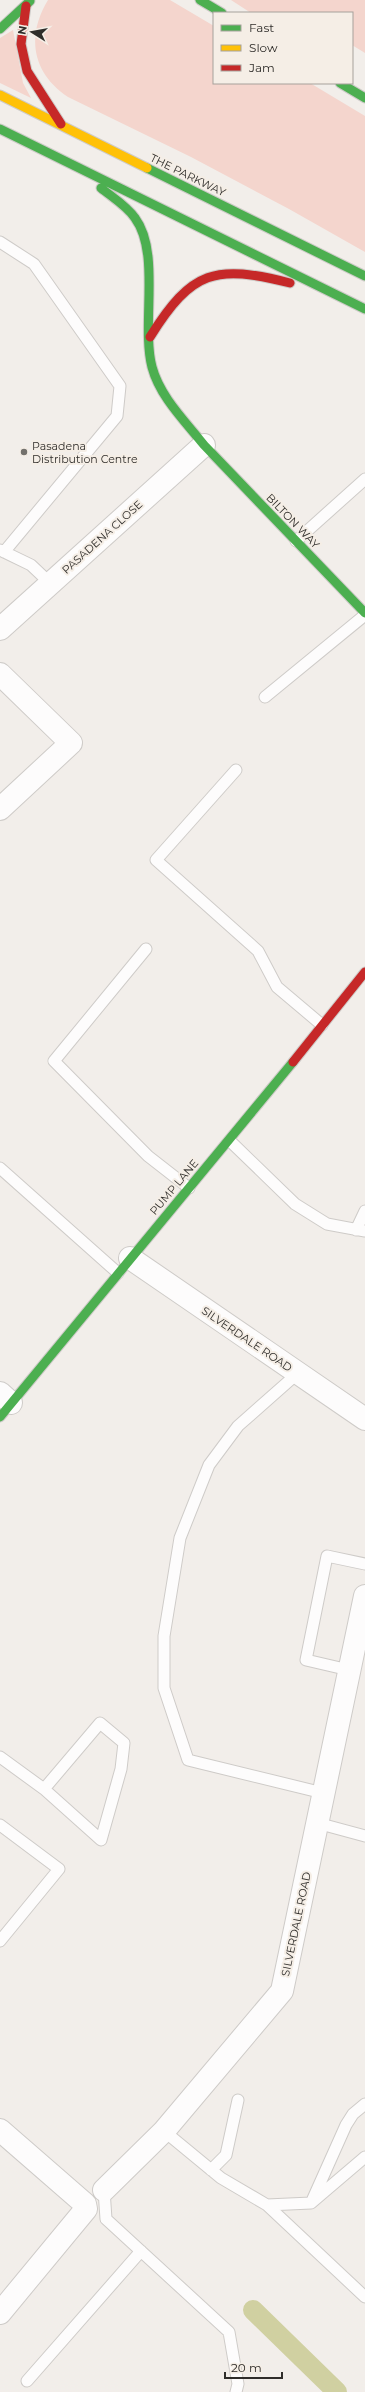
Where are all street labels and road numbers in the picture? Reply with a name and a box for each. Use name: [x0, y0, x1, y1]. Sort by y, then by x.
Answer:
street label: THE PARKWAY: [148, 151, 228, 199]
street label: BILTON WAY: [263, 491, 323, 551]
street label: PASADENA CLOSE: [59, 497, 145, 577]
street label: PUMP LANE: [147, 1156, 201, 1218]
street label: SILVERDALE ROAD: [199, 1303, 295, 1375]
street label: SILVERDALE ROAD: [278, 1870, 314, 1978]

